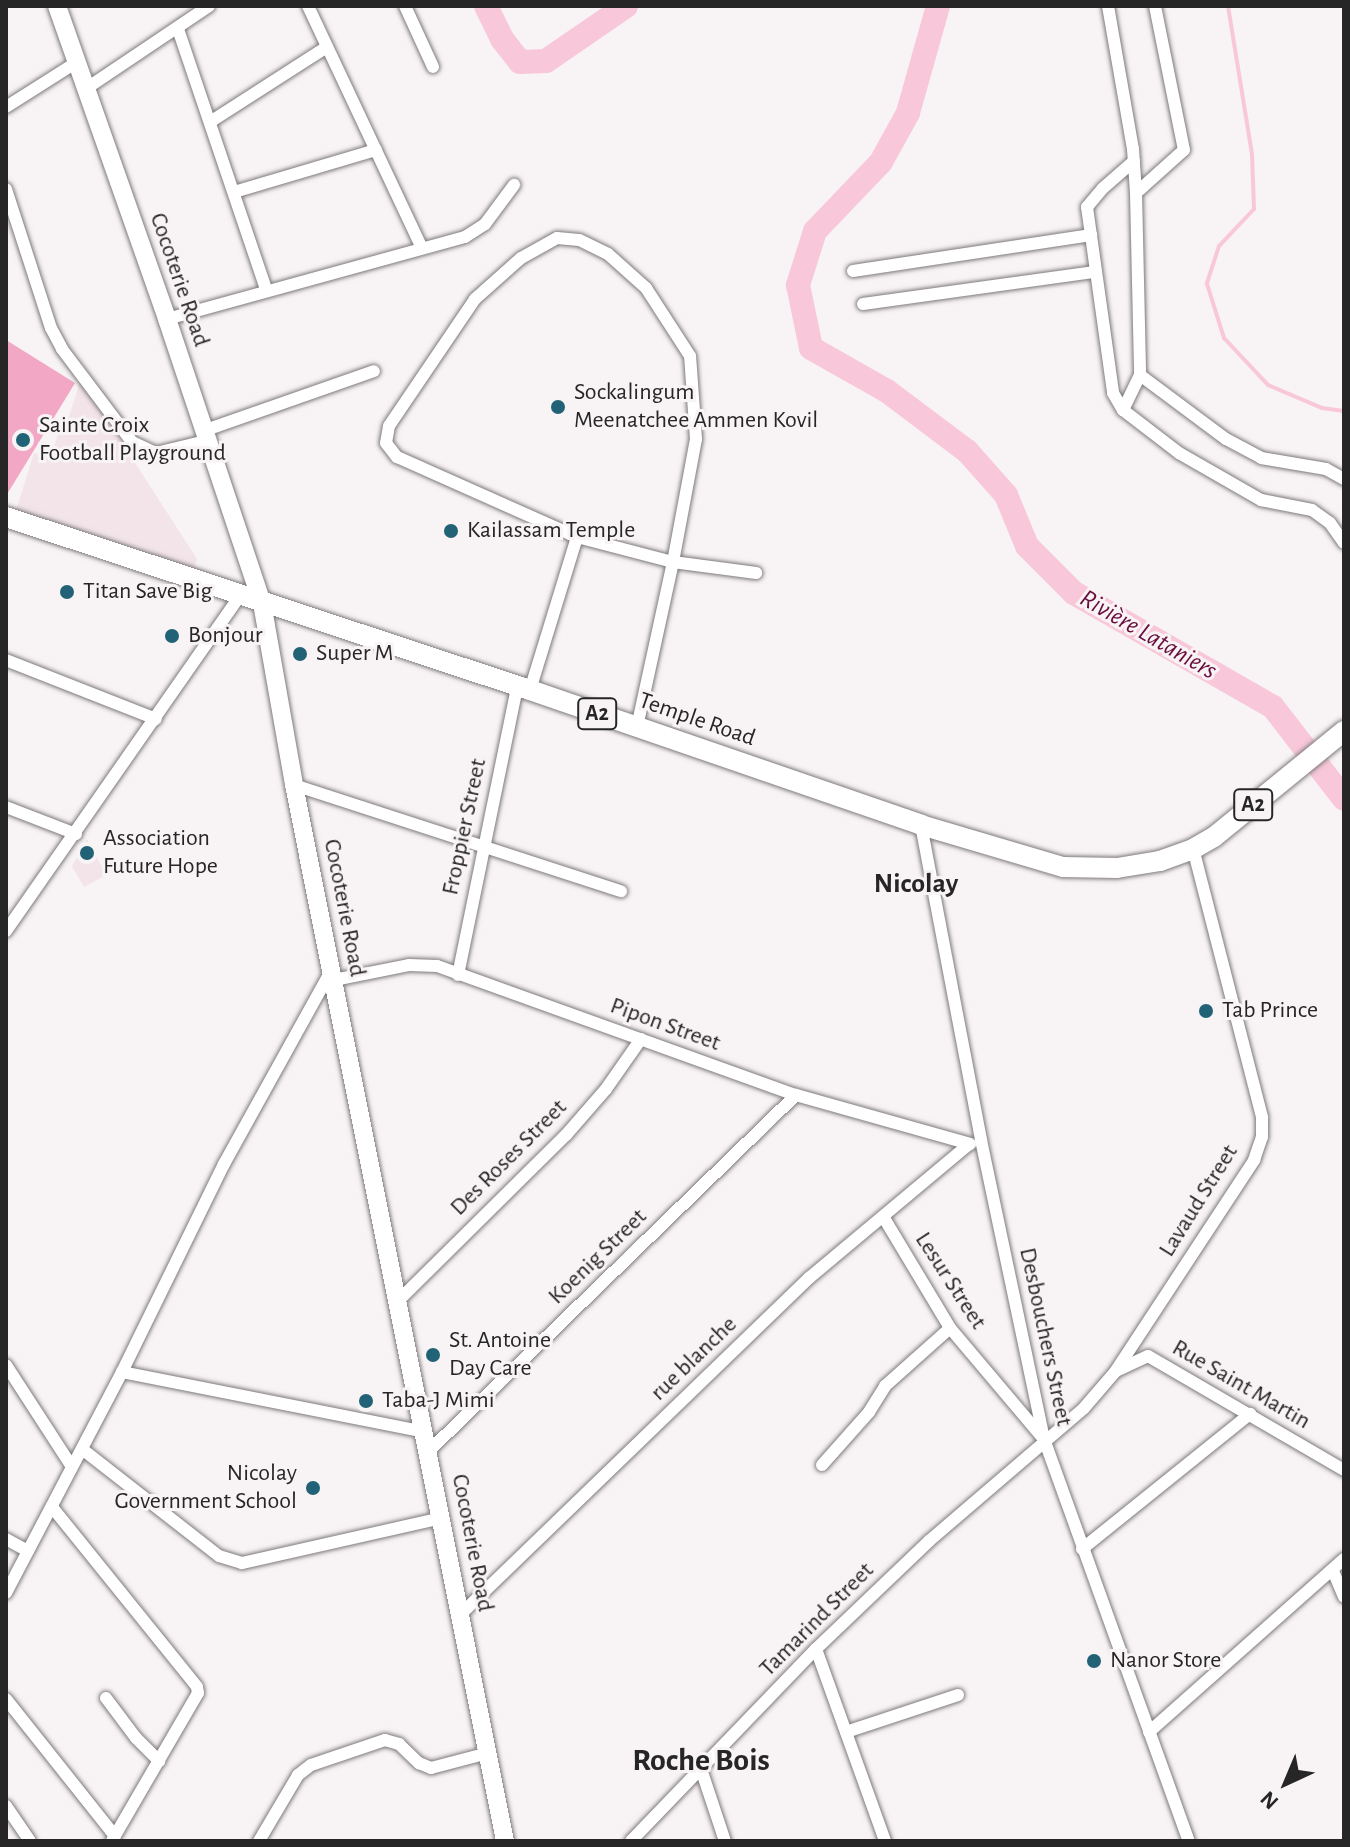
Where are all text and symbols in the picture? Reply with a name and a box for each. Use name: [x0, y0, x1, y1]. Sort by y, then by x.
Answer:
street label: Cocoterie Road: [143, 209, 215, 351]
place label: Sockalingum Meenatchee Ammen Kovil: [574, 379, 818, 435]
marker: Sockalingum Meenatchee Ammen Kovil: [549, 398, 567, 416]
place label: Sainte Croix Football Playground: [39, 412, 226, 468]
marker: Sainte Croix Football Playground: [14, 431, 32, 449]
place label: Kailassam Temple: [467, 517, 635, 545]
marker: Kailassam Temple: [442, 522, 460, 540]
place label: Titan Save Big: [83, 578, 212, 606]
marker: Titan Save Big: [58, 583, 76, 601]
water label: Rivière Lataniers: [1074, 583, 1222, 687]
place label: Bonjour: [188, 622, 262, 650]
marker: Bonjour: [163, 627, 181, 645]
place label: Super M: [316, 640, 393, 668]
marker: Super M: [291, 645, 309, 663]
street label: Temple Road: [635, 687, 759, 753]
road number: A2: [577, 696, 617, 732]
street label: Froppier Street: [437, 756, 493, 898]
road number: A2: [1233, 787, 1273, 823]
place label: Association Future Hope: [103, 825, 218, 881]
street label: Cocoterie Road: [317, 837, 371, 979]
marker: Association Future Hope: [78, 844, 96, 862]
district label: Nicolay: [874, 867, 958, 901]
street label: Pipon Street: [606, 992, 724, 1058]
place label: Tab Prince: [1222, 997, 1318, 1025]
marker: Tab Prince: [1197, 1002, 1215, 1020]
street label: Des Roses Street: [445, 1094, 573, 1222]
street label: Lavaud Street: [1153, 1140, 1245, 1262]
street label: Koenig Street: [543, 1203, 653, 1311]
street label: Lesur Street: [908, 1227, 992, 1335]
street label: Desbouchers Street: [1012, 1245, 1078, 1429]
street label: rue blanche: [645, 1311, 743, 1407]
place label: St. Antoine Day Care: [449, 1327, 551, 1383]
street label: Rue Saint Martin: [1167, 1334, 1315, 1436]
marker: St. Antoine Day Care: [424, 1346, 442, 1364]
place label: Taba-J Mimi: [382, 1387, 494, 1415]
marker: Taba-J Mimi: [357, 1392, 375, 1410]
place label: Nicolay Government School: [115, 1460, 297, 1516]
street label: Cocoterie Road: [445, 1472, 499, 1614]
marker: Nicolay Government School: [304, 1479, 322, 1497]
street label: Tamarind Street: [754, 1557, 880, 1683]
place label: Nanor Store: [1110, 1647, 1221, 1675]
marker: Nanor Store: [1085, 1652, 1103, 1670]
district label: Roche Bois: [632, 1741, 770, 1779]
north arrow: [1246, 1743, 1326, 1823]
text: N: [1256, 1787, 1282, 1813]

